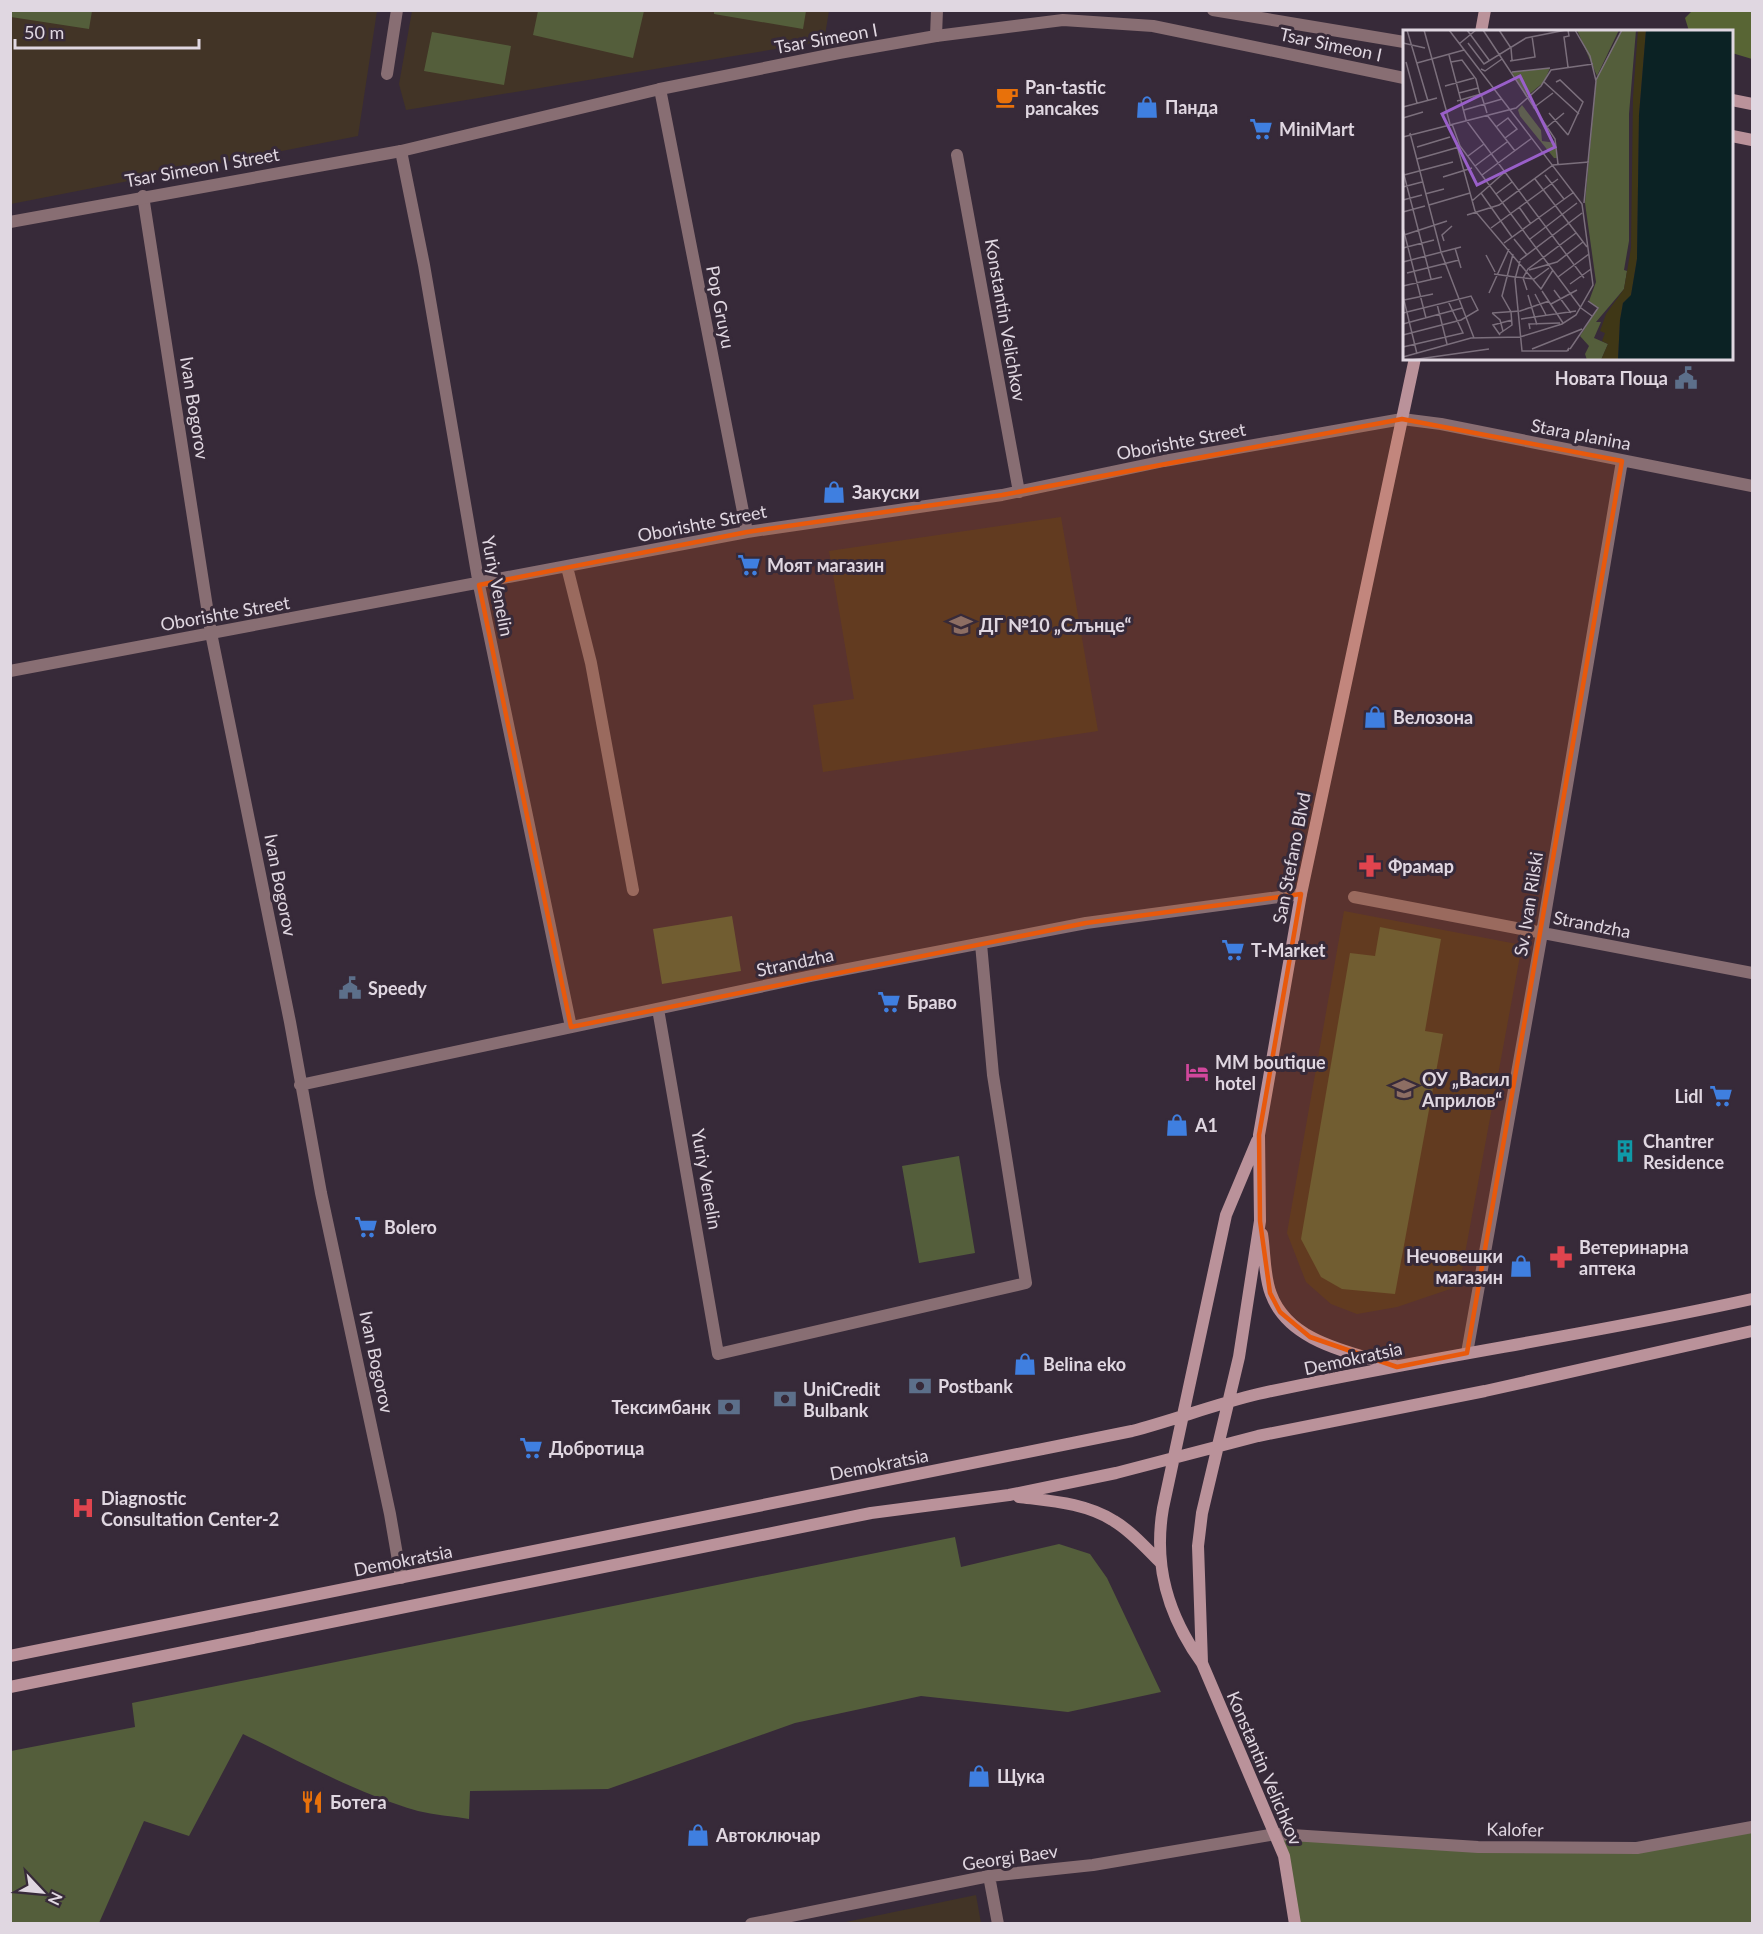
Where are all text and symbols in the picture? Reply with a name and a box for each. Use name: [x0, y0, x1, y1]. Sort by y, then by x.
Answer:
scale bar: [15, 12, 200, 50]
street label: Tsar Simeon I: [773, 18, 879, 58]
text: 50 m: [24, 21, 64, 43]
street label: Tsar Simeon I: [1278, 22, 1384, 66]
inset map: [1403, 30, 1733, 360]
place label: Pan-tastic pancakes: [1025, 76, 1106, 119]
cafe icon: Pan-tastic pancakes: [994, 84, 1020, 110]
shop icon: Панда: [1134, 94, 1160, 120]
place label: Панда: [1165, 96, 1218, 118]
supermarket icon: MiniMart: [1248, 116, 1274, 142]
place label: MiniMart: [1279, 118, 1355, 140]
street label: Tsar Simeon I Street: [123, 143, 281, 191]
street label: Konstantin Velichkov: [981, 237, 1031, 404]
street label: Pop Gruyu: [702, 264, 740, 350]
street label: Ivan Bogorov: [176, 355, 214, 462]
public building icon: Новата Поща: [1673, 365, 1699, 391]
place label: Новата Поща: [1555, 367, 1668, 389]
street label: Stara planina: [1529, 414, 1633, 454]
street label: Oborishte Street: [1115, 418, 1248, 464]
shop icon: Закуски: [821, 479, 847, 505]
place label: Закуски: [852, 481, 919, 503]
street label: Oborishte Street: [636, 500, 769, 546]
street label: Yuriy Venelin: [477, 534, 519, 638]
supermarket icon: Моят магазин: [736, 552, 762, 578]
place label: Моят магазин: [767, 554, 884, 576]
street label: Oborishte Street: [159, 591, 292, 635]
school or university icon: ДГ №10 „Слънце“: [948, 612, 974, 638]
place label: ДГ №10 „Слънце“: [979, 614, 1132, 636]
shop icon: Велозона: [1362, 704, 1388, 730]
place label: Велозона: [1393, 706, 1473, 728]
street label: San Stefano Blvd: [1267, 790, 1315, 926]
street label: Ivan Bogorov: [260, 832, 302, 939]
street label: Sv. Ivan Rilski: [1509, 850, 1547, 958]
pharmacy icon: Фрамар: [1357, 853, 1383, 879]
place label: Фрамар: [1388, 855, 1454, 877]
street label: Strandzha: [1551, 906, 1633, 942]
supermarket icon: T-Market: [1220, 937, 1246, 963]
place label: T-Market: [1251, 939, 1326, 961]
street label: Strandzha: [754, 943, 836, 981]
public building icon: Speedy: [337, 975, 363, 1001]
place label: Speedy: [368, 977, 427, 999]
supermarket icon: Браво: [876, 989, 902, 1015]
place label: Браво: [907, 991, 957, 1013]
place label: MM boutique hotel: [1215, 1051, 1326, 1094]
hotel icon: MM boutique hotel: [1184, 1059, 1210, 1085]
place label: ОУ „Васил Априлов“: [1421, 1068, 1510, 1111]
school or university icon: ОУ „Васил Априлов“: [1391, 1076, 1417, 1102]
supermarket icon: Lidl: [1708, 1083, 1734, 1109]
place label: Lidl: [1674, 1085, 1703, 1107]
shop icon: A1: [1164, 1112, 1190, 1138]
place label: A1: [1194, 1114, 1218, 1136]
street label: Yuriy Venelin: [687, 1127, 727, 1231]
place label: Chantrer Residence: [1643, 1130, 1725, 1173]
building icon: Chantrer Residence: [1612, 1138, 1638, 1164]
supermarket icon: Bolero: [353, 1214, 379, 1240]
place label: Bolero: [384, 1216, 437, 1238]
place label: Ветеринарна аптека: [1579, 1236, 1689, 1279]
pharmacy icon: Ветеринарна аптека: [1548, 1244, 1574, 1270]
place label: Нечовешки магазин: [1406, 1245, 1503, 1288]
shop icon: Нечовешки магазин: [1508, 1253, 1534, 1279]
street label: Ivan Bogorov: [355, 1309, 399, 1416]
street label: Demokratsia: [1302, 1337, 1404, 1379]
shop icon: Belina eko: [1012, 1351, 1038, 1377]
place label: Belina eko: [1043, 1353, 1126, 1375]
bank icon: Postbank: [907, 1373, 933, 1399]
place label: Postbank: [938, 1375, 1013, 1397]
place label: UniCredit Bulbank: [803, 1378, 880, 1421]
bank icon: UniCredit Bulbank: [772, 1386, 798, 1412]
bank icon: Тексимбанк: [716, 1394, 742, 1420]
place label: Тексимбанк: [611, 1396, 711, 1418]
supermarket icon: Добротица: [518, 1435, 544, 1461]
place label: Добротица: [549, 1437, 644, 1459]
street label: Demokratsia: [828, 1444, 930, 1484]
place label: Diagnostic Consultation Center-2: [101, 1487, 279, 1530]
hospital icon: Diagnostic Consultation Center-2: [70, 1495, 96, 1521]
street label: Demokratsia: [352, 1540, 454, 1580]
street label: Konstantin Velichkov: [1223, 1688, 1308, 1849]
shop icon: Щука: [966, 1763, 992, 1789]
place label: Щука: [997, 1765, 1045, 1787]
restaurant icon: Ботега: [299, 1789, 325, 1815]
place label: Ботега: [330, 1791, 387, 1813]
street label: Kalofer: [1486, 1818, 1544, 1841]
shop icon: Автоключар: [685, 1822, 711, 1848]
place label: Автоключар: [715, 1824, 821, 1846]
street label: Georgi Baev: [961, 1839, 1060, 1875]
north arrow: [12, 1862, 72, 1922]
text: N: [45, 1889, 67, 1908]

